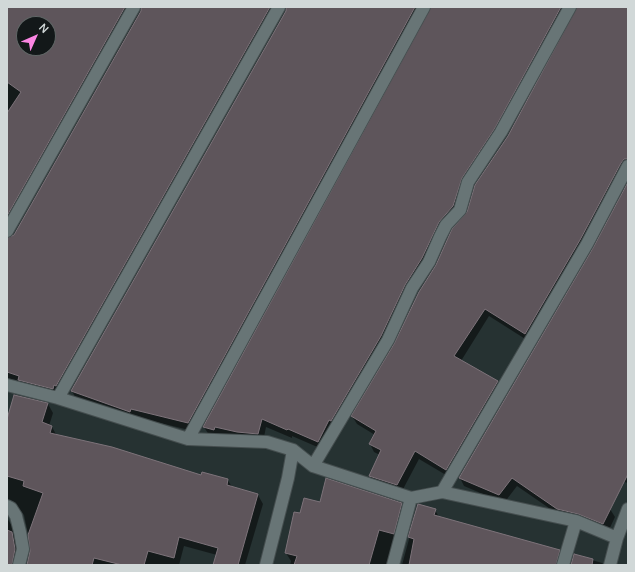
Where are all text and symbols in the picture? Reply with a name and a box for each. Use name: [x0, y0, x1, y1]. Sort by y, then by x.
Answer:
north arrow: [16, 16, 56, 56]
text: N: [36, 20, 52, 36]

